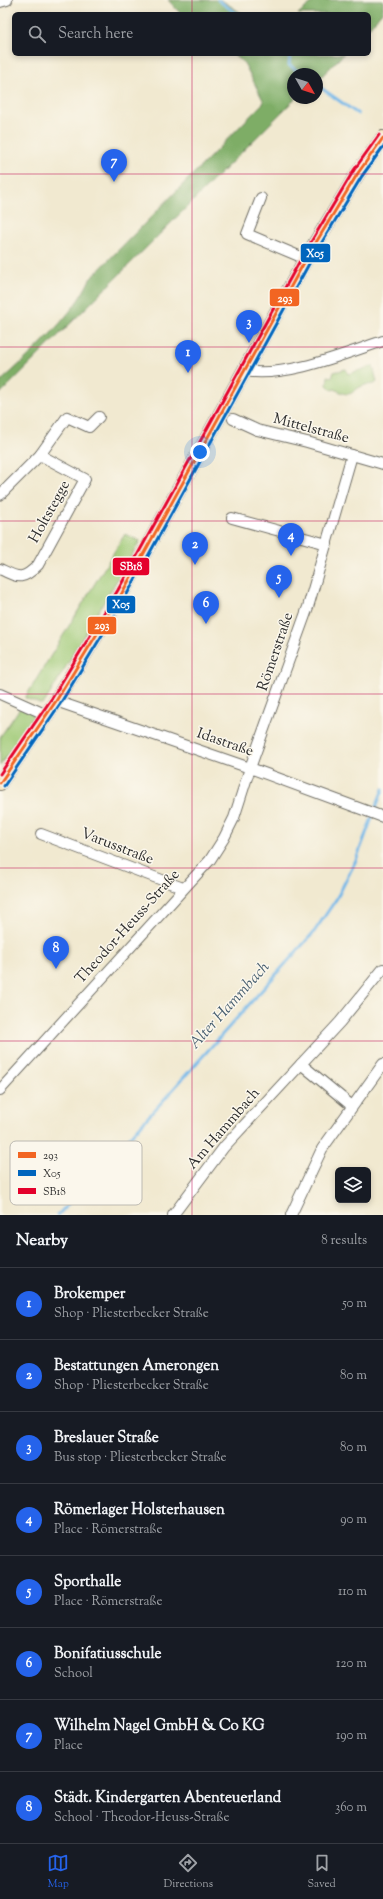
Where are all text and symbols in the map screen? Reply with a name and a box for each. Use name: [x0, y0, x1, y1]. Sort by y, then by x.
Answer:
search box: [12, 12, 371, 56]
icon: search: [26, 23, 48, 45]
text: Search here: [58, 24, 133, 45]
north arrow: [287, 68, 323, 104]
pin: 7: [101, 149, 127, 182]
line badge: X05: [300, 243, 331, 263]
text: X05: [305, 246, 324, 262]
line badge: 293: [269, 288, 300, 307]
text: 293: [278, 291, 293, 307]
pin: 3: [236, 310, 262, 343]
pin: 1: [175, 340, 201, 373]
street label: Mittelstraße: [271, 409, 351, 449]
your location: [190, 442, 210, 462]
street label: Holtstegge: [24, 477, 76, 547]
pin: 4: [278, 523, 304, 556]
pin: 2: [182, 532, 208, 565]
line badge: SB18: [112, 557, 150, 576]
text: SB18: [120, 559, 143, 575]
pin: 5: [266, 565, 292, 598]
pin: 6: [193, 591, 219, 624]
line badge: X05: [106, 595, 136, 614]
text: X05: [111, 597, 130, 613]
street label: Römerstraße: [253, 610, 299, 694]
line badge: 293: [87, 616, 117, 635]
text: 293: [95, 618, 110, 634]
street label: Idastraße: [194, 724, 256, 762]
street label: Varusstraße: [78, 823, 157, 871]
street label: Theodor-Heuss-Straße: [71, 865, 185, 989]
pin: 8: [43, 936, 69, 969]
water label: Alter Hammbach: [184, 957, 276, 1055]
street label: Am Hammbach: [183, 1084, 265, 1174]
legend: [10, 1141, 142, 1205]
text: 293: [43, 1148, 58, 1164]
text: X05: [43, 1166, 61, 1182]
map controls: [335, 1167, 371, 1203]
button: layers: [335, 1167, 371, 1203]
text: SB18: [43, 1184, 66, 1200]
text: Nearby: [16, 1229, 68, 1253]
text: 8 results: [321, 1232, 367, 1250]
text: Brokemper: [54, 1284, 125, 1305]
text: 1: [27, 1295, 31, 1313]
text: 50 m: [342, 1295, 367, 1313]
text: Shop · Pliesterbecker Straße: [54, 1305, 209, 1323]
text: Bestattungen Amerongen: [54, 1356, 219, 1377]
text: 2: [26, 1367, 32, 1385]
text: 80 m: [340, 1367, 367, 1385]
text: Shop · Pliesterbecker Straße: [54, 1377, 209, 1395]
text: Breslauer Straße: [54, 1428, 159, 1449]
text: 3: [26, 1439, 32, 1457]
text: 80 m: [340, 1439, 367, 1457]
text: Bus stop · Pliesterbecker Straße: [54, 1449, 227, 1467]
text: Römerlager Holsterhausen: [54, 1500, 225, 1521]
text: 4: [26, 1511, 32, 1529]
text: 90 m: [340, 1511, 367, 1529]
text: Place · Römerstraße: [54, 1521, 162, 1539]
text: Sporthalle: [54, 1572, 121, 1593]
text: 5: [27, 1583, 31, 1601]
text: 110 m: [338, 1583, 367, 1601]
text: Place · Römerstraße: [54, 1593, 162, 1611]
text: Bonifatiusschule: [54, 1644, 162, 1665]
text: 6: [26, 1655, 32, 1673]
text: 120 m: [336, 1655, 367, 1673]
text: School: [54, 1665, 93, 1683]
text: Wilhelm Nagel GmbH & Co KG: [54, 1716, 264, 1737]
text: 7: [26, 1727, 32, 1745]
text: 190 m: [336, 1727, 367, 1745]
text: Place: [54, 1737, 83, 1755]
text: Städt. Kindergarten Abenteuerland: [54, 1788, 281, 1809]
text: 8: [26, 1799, 32, 1817]
text: 360 m: [335, 1799, 367, 1817]
text: School · Theodor-Heuss-Straße: [54, 1809, 230, 1827]
tab: Map: [47, 1852, 69, 1892]
tab: Directions: [164, 1852, 213, 1892]
tab: Saved: [308, 1852, 336, 1892]

